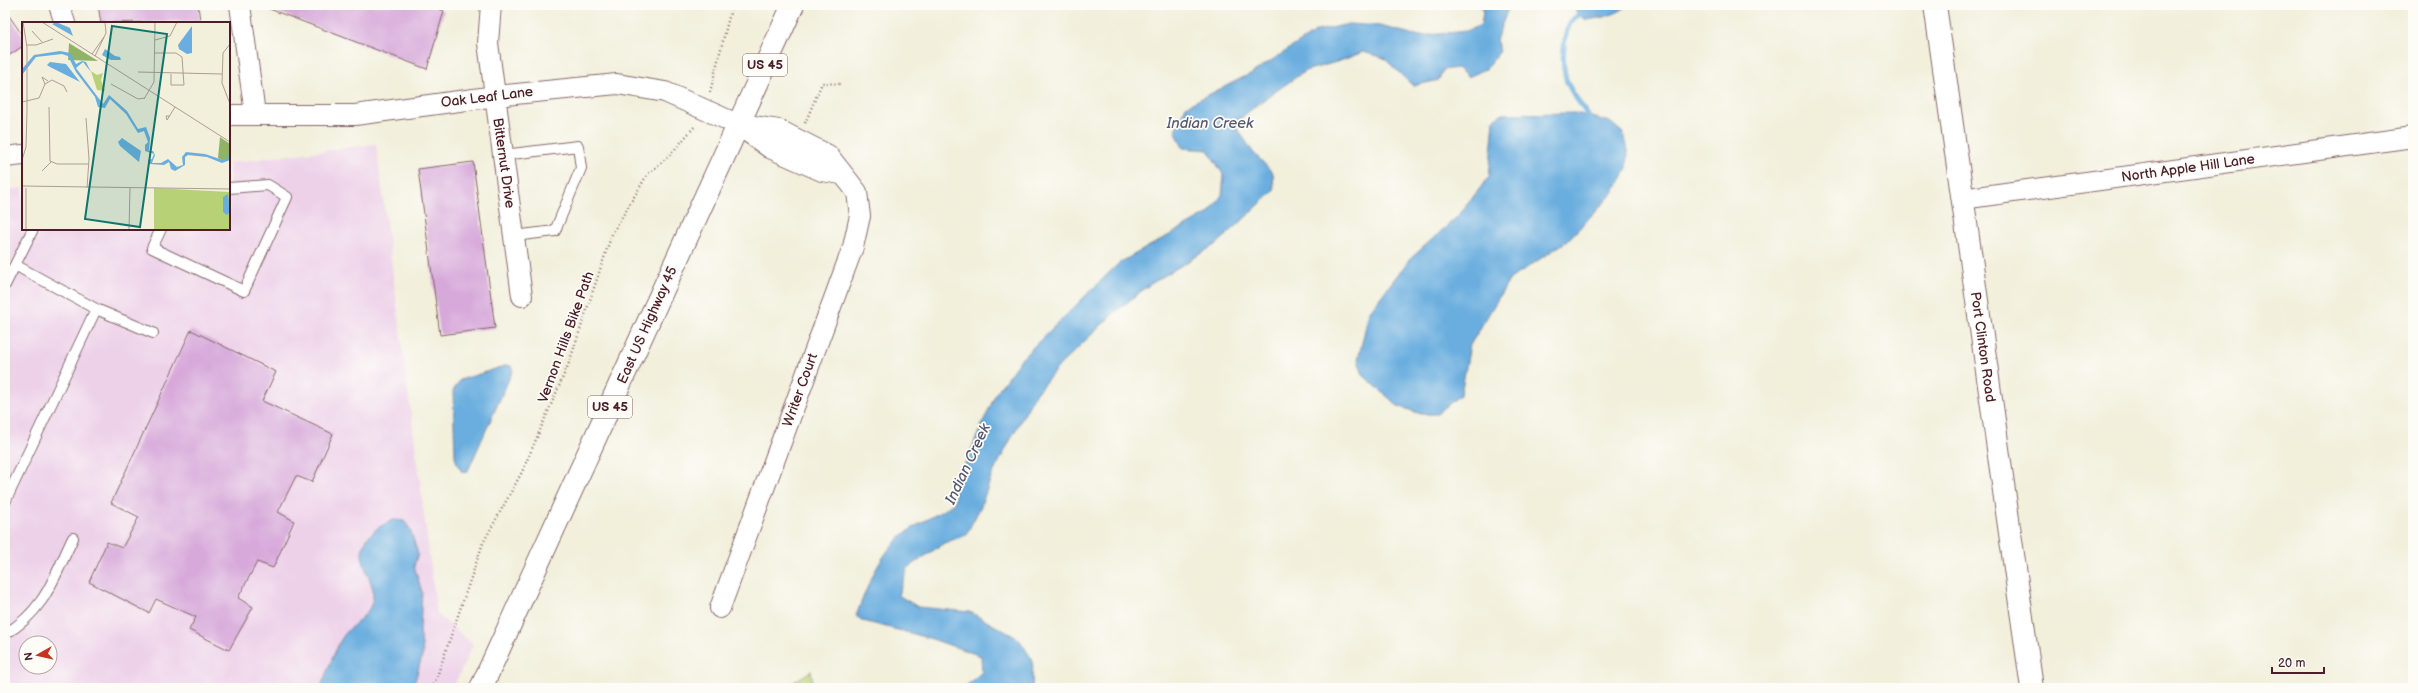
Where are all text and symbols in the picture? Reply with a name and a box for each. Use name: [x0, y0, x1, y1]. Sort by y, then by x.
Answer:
inset map: [22, 22, 230, 230]
road number: US 45: [743, 54, 787, 76]
street label: Oak Leaf Lane: [440, 83, 534, 111]
water label: Indian Creek: [1166, 114, 1254, 133]
street label: Bitternut Drive: [489, 117, 519, 209]
street label: North Apple Hill Lane: [2120, 150, 2256, 186]
street label: East US Highway 45: [613, 264, 681, 386]
street label: Vernon Hills Bike Path: [534, 269, 598, 405]
street label: Port Clinton Road: [1967, 291, 1999, 403]
street label: Writer Court: [779, 350, 821, 429]
road number: US 45: [588, 396, 632, 418]
water label: Indian Creek: [941, 420, 995, 508]
north arrow: [18, 635, 58, 675]
scale bar: [2272, 649, 2324, 675]
text: N: [22, 651, 36, 661]
text: 20 m: [2278, 656, 2305, 671]

